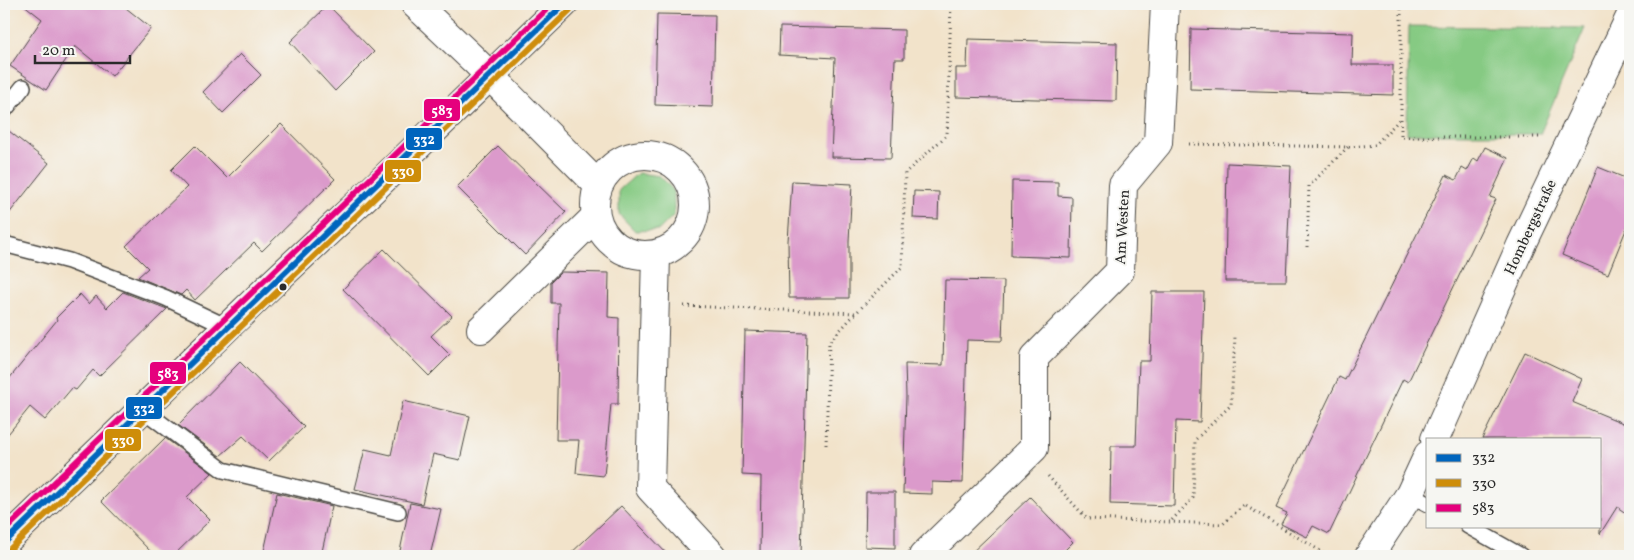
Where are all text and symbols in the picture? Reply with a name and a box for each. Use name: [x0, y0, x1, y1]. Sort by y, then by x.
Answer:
scale bar: [35, 32, 130, 64]
text: 20 m: [42, 41, 75, 62]
line badge: 583: [423, 98, 461, 122]
text: 583: [431, 102, 453, 121]
line badge: 332: [405, 127, 443, 151]
text: 332: [413, 131, 435, 150]
line badge: 330: [384, 159, 422, 183]
text: 330: [392, 163, 415, 182]
street label: Hombergstraße: [1500, 176, 1563, 279]
street label: Am Westen: [1111, 189, 1136, 265]
unlabelled marker: [278, 282, 288, 292]
line badge: 583: [149, 361, 187, 385]
text: 583: [157, 365, 179, 384]
line badge: 332: [125, 396, 163, 420]
text: 332: [133, 400, 155, 419]
line badge: 330: [104, 428, 142, 452]
text: 330: [112, 432, 135, 451]
legend: [1426, 438, 1602, 528]
text: 332: [1472, 448, 1495, 469]
text: 330: [1472, 474, 1496, 495]
text: 583: [1472, 498, 1495, 519]

